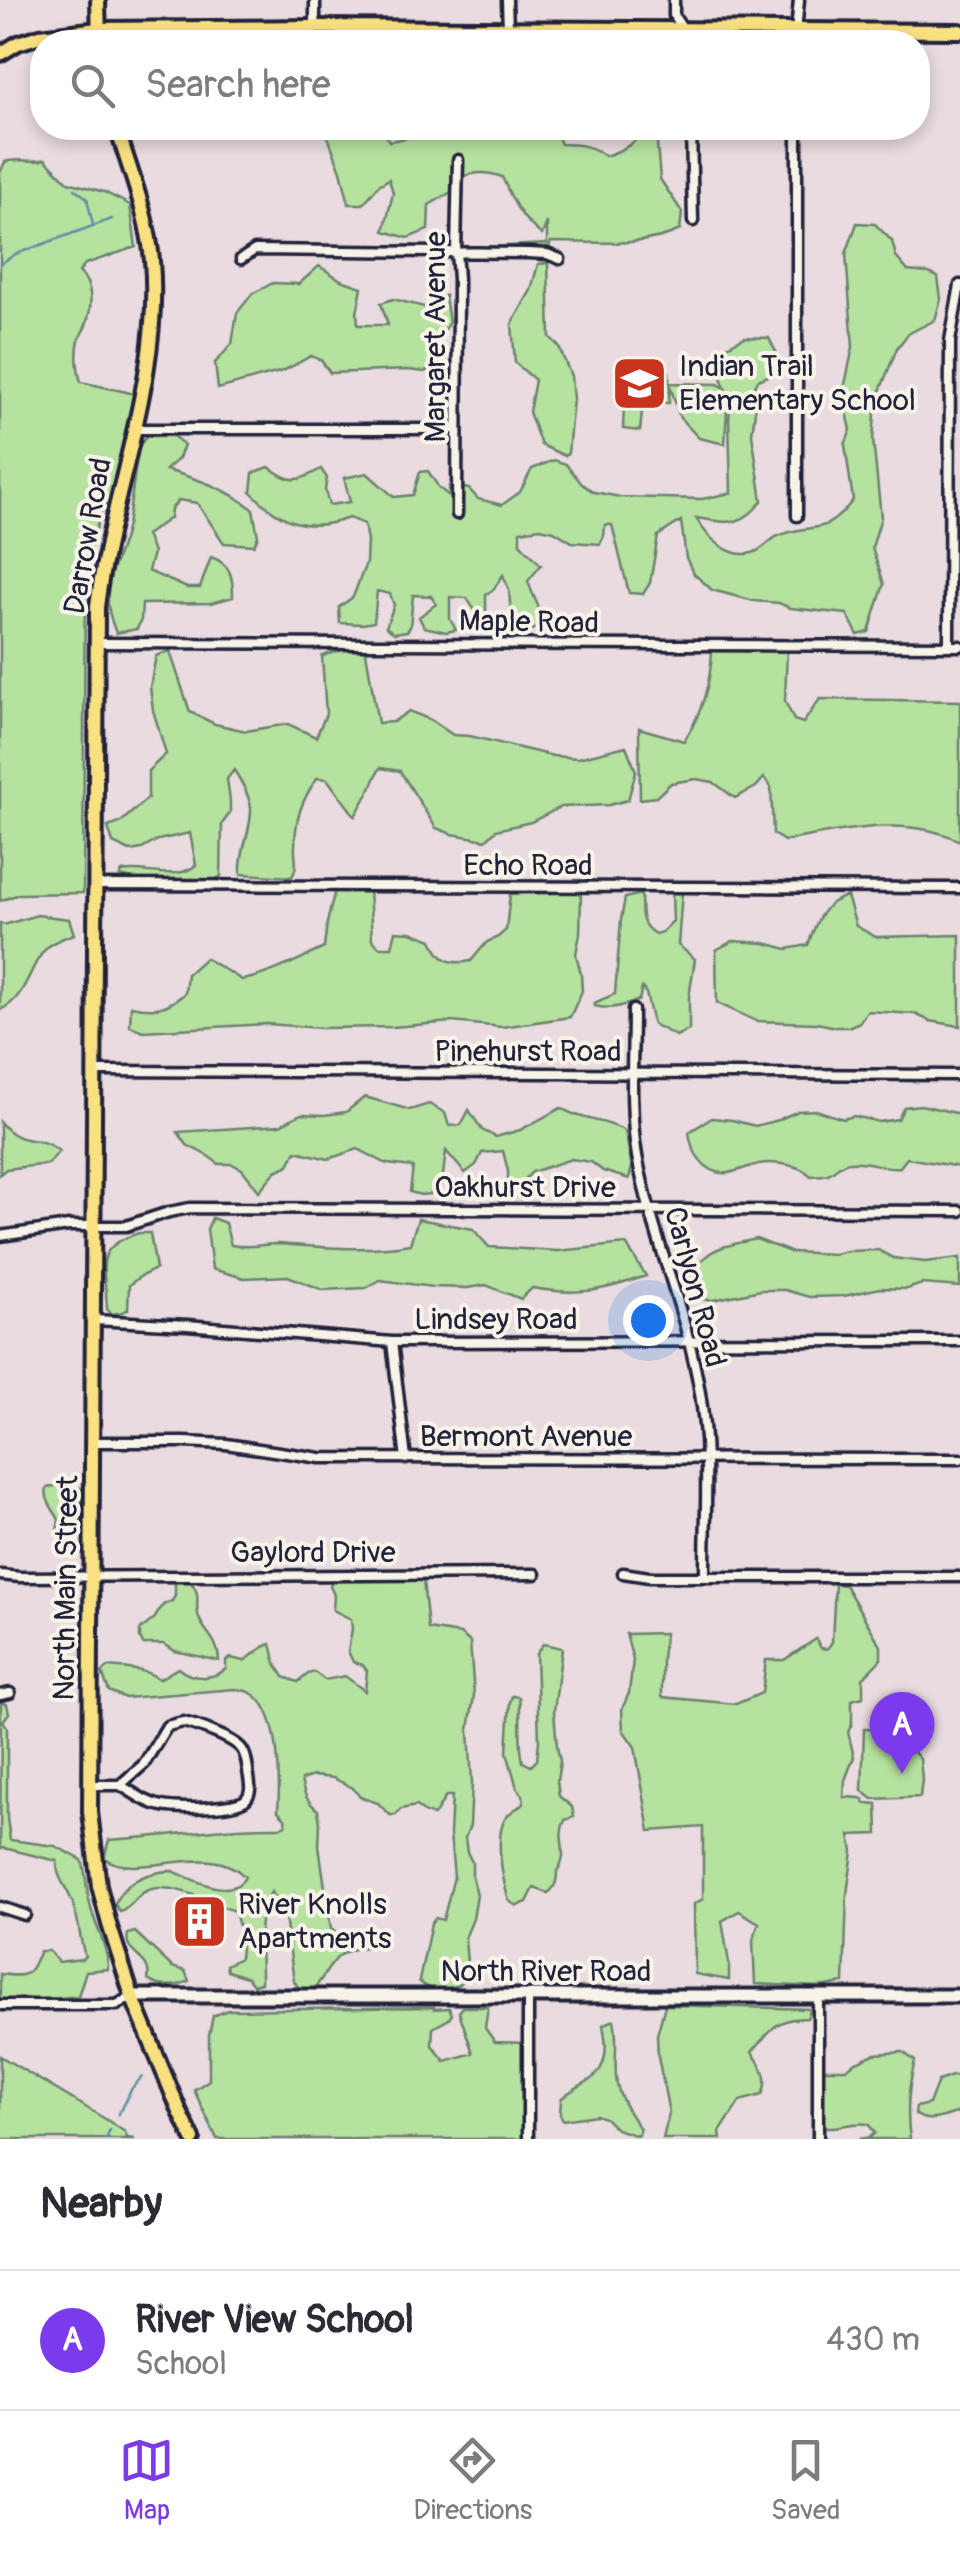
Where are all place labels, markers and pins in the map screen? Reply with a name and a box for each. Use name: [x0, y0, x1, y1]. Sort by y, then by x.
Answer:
place label: Indian Trail Elementary School: [679, 348, 916, 419]
school or university icon: Indian Trail Elementary School: [610, 353, 670, 413]
pin: A: [870, 1692, 934, 1774]
place label: River Knolls Apartments: [238, 1886, 391, 1957]
building icon: River Knolls Apartments: [169, 1891, 229, 1951]

